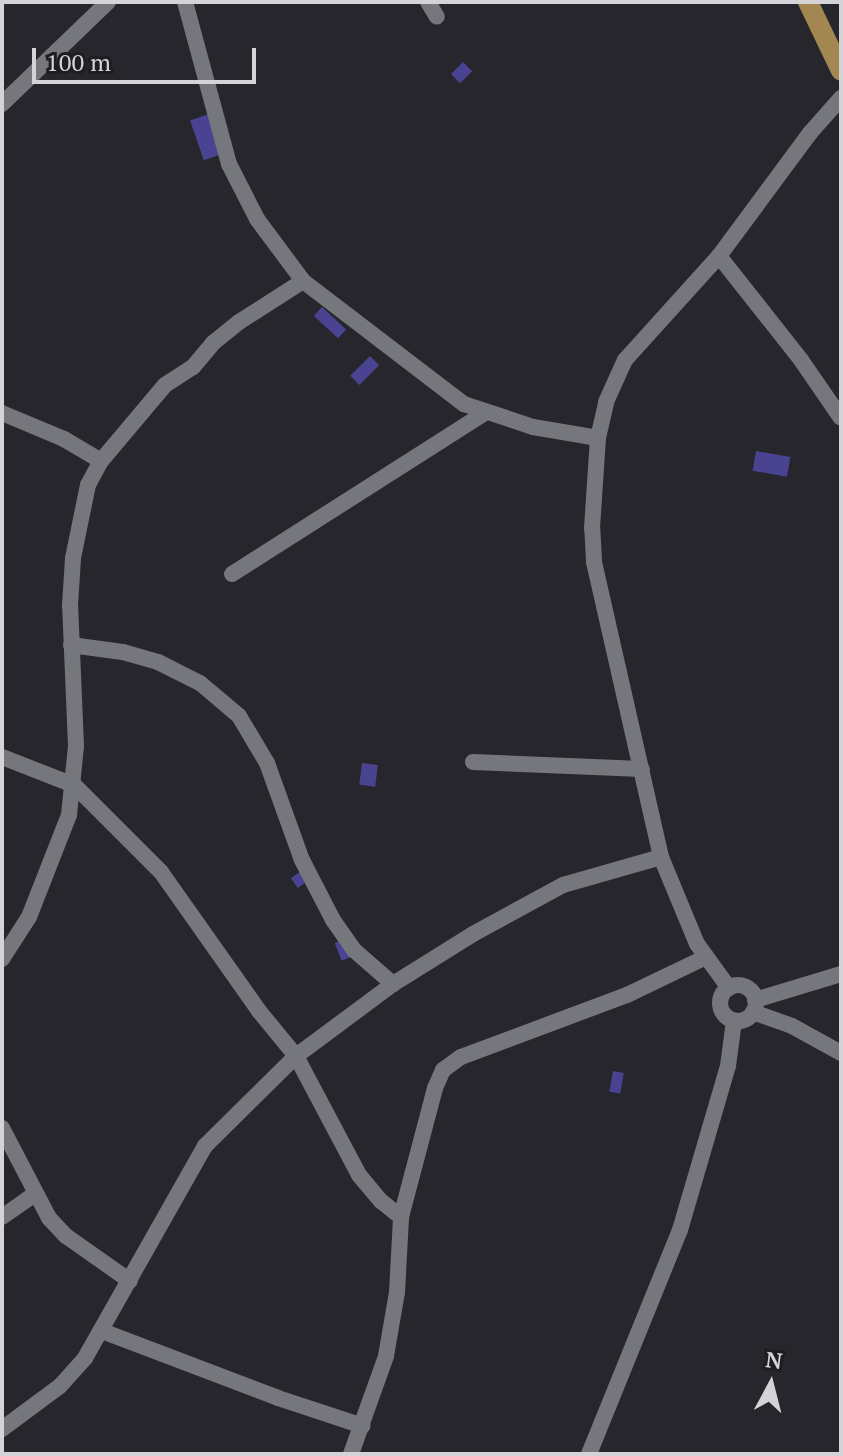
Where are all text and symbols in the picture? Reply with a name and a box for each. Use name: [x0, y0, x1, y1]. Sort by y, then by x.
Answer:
scale bar: [36, 32, 260, 82]
text: 100 m: [46, 46, 111, 78]
north arrow: [731, 1344, 811, 1424]
text: N: [764, 1344, 784, 1375]

